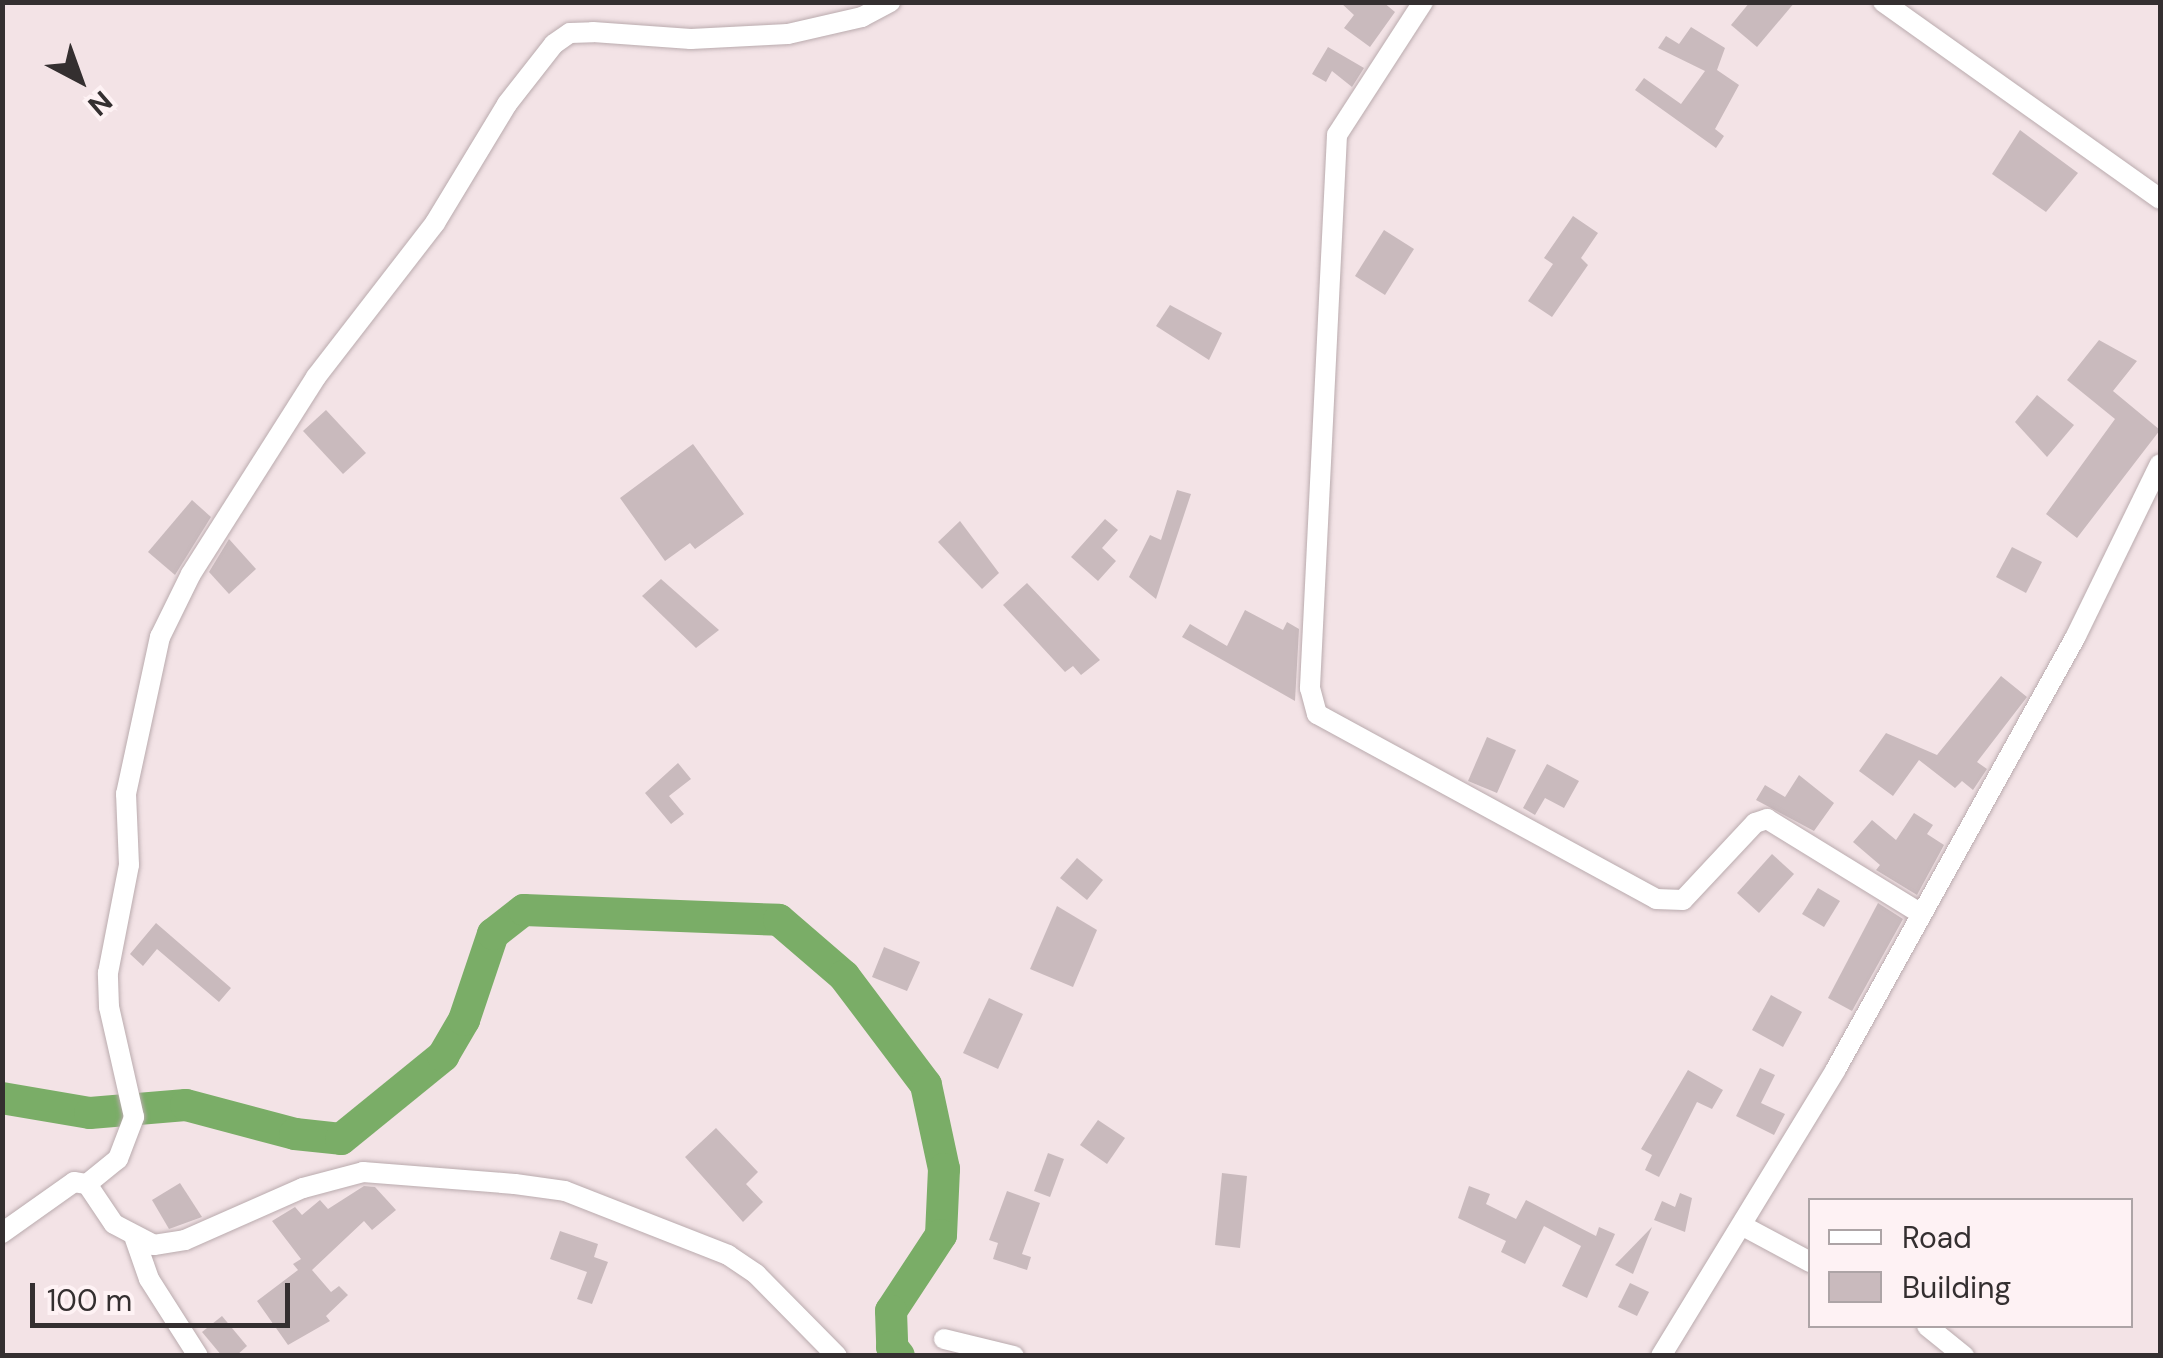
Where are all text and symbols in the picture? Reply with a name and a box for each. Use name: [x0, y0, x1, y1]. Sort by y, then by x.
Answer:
north arrow: [30, 30, 130, 130]
text: N: [80, 82, 120, 124]
legend: [1808, 1198, 2133, 1328]
text: Road: [1902, 1218, 1972, 1257]
scale bar: [35, 1263, 295, 1325]
text: Building: [1902, 1268, 2011, 1307]
text: 100 m: [47, 1281, 132, 1320]

